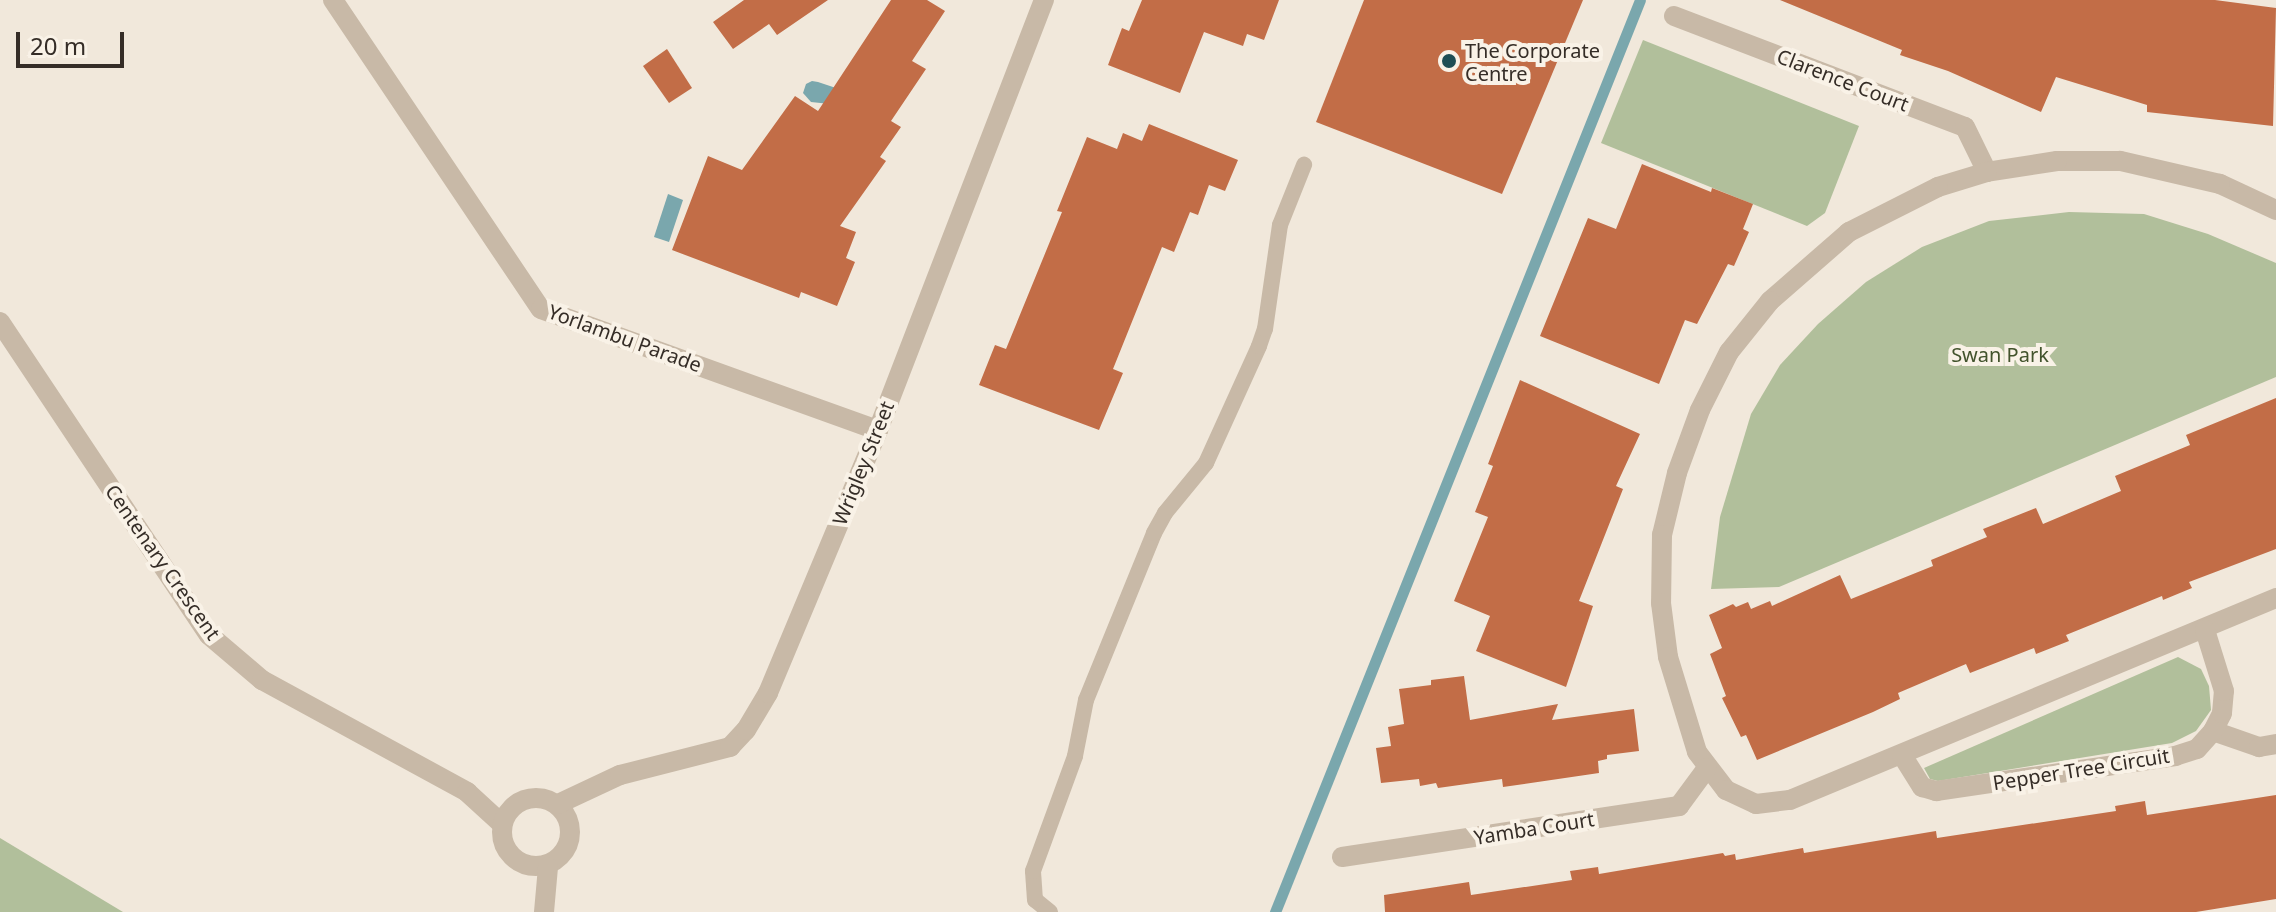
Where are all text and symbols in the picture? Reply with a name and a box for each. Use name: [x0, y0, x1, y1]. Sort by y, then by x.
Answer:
scale bar: [20, 16, 128, 66]
text: 20 m: [30, 29, 86, 62]
place label: The Corporate Centre: [1465, 38, 1600, 85]
street label: Clarence Court: [1774, 44, 1912, 116]
marker: The Corporate Centre: [1440, 52, 1458, 70]
street label: Yorlambu Parade: [545, 299, 705, 377]
park label: Swan Park: [1951, 342, 2049, 366]
street label: Wrigley Street: [827, 398, 899, 528]
street label: Centenary Crescent: [100, 480, 226, 644]
street label: Pepper Tree Circuit: [1991, 743, 2171, 795]
street label: Yamba Court: [1472, 807, 1596, 849]

